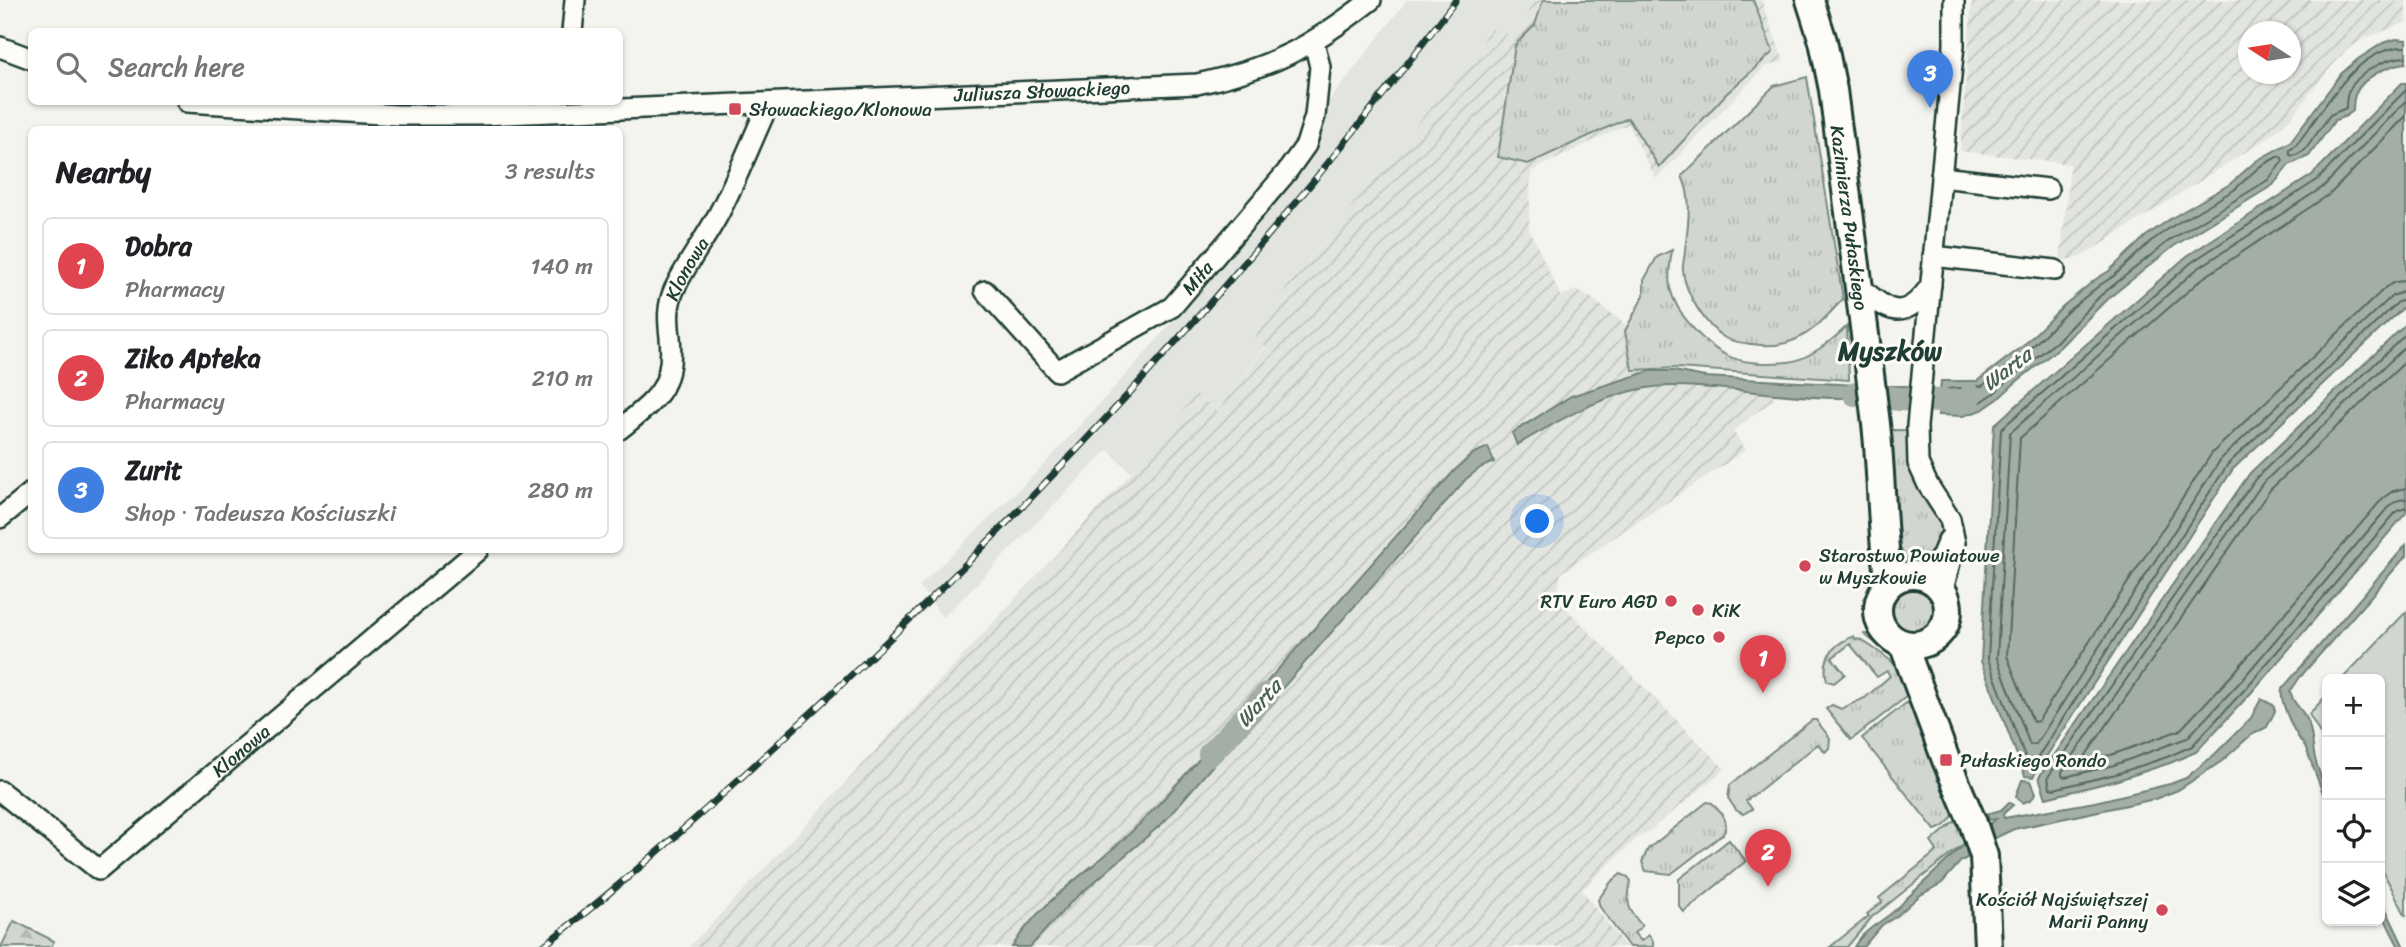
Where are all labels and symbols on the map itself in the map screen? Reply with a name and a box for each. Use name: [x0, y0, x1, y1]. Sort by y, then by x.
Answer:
north arrow: [2238, 21, 2301, 84]
pin: 3: [1907, 50, 1953, 108]
street label: Juliusza Słowackiego: [952, 70, 1131, 111]
place label: Słowackiego/Klonowa: [749, 93, 932, 126]
marker: Słowackiego/Klonowa: [727, 101, 743, 117]
street label: Kazimierza Pułaskiego: [1821, 123, 1878, 313]
street label: Klonowa: [655, 230, 718, 305]
street label: Miła: [1173, 253, 1222, 302]
district label: Myszków: [1837, 328, 1942, 374]
water label: Warta: [1974, 336, 2042, 401]
your location: [1520, 504, 1554, 538]
place label: Starostwo Powiatowe w Myszkowie: [1819, 539, 2000, 594]
marker: Starostwo Powiatowe w Myszkowie: [1797, 558, 1813, 574]
place label: RTV Euro AGD: [1540, 585, 1658, 618]
marker: RTV Euro AGD: [1663, 593, 1679, 609]
place label: KiK: [1712, 594, 1742, 627]
marker: KiK: [1690, 602, 1706, 618]
place label: Pepco: [1655, 621, 1705, 654]
marker: Pepco: [1711, 629, 1727, 645]
pin: 1: [1740, 635, 1786, 693]
water label: Warta: [1226, 668, 1293, 736]
street label: Klonowa: [204, 715, 278, 785]
place label: Pułaskiego Rondo: [1960, 744, 2107, 777]
marker: Pułaskiego Rondo: [1938, 752, 1954, 768]
pin: 2: [1745, 829, 1791, 887]
place label: Kościół Najświętszej Marii Panny: [1976, 883, 2149, 938]
marker: Kościół Najświętszej Marii Panny: [2154, 902, 2170, 918]

